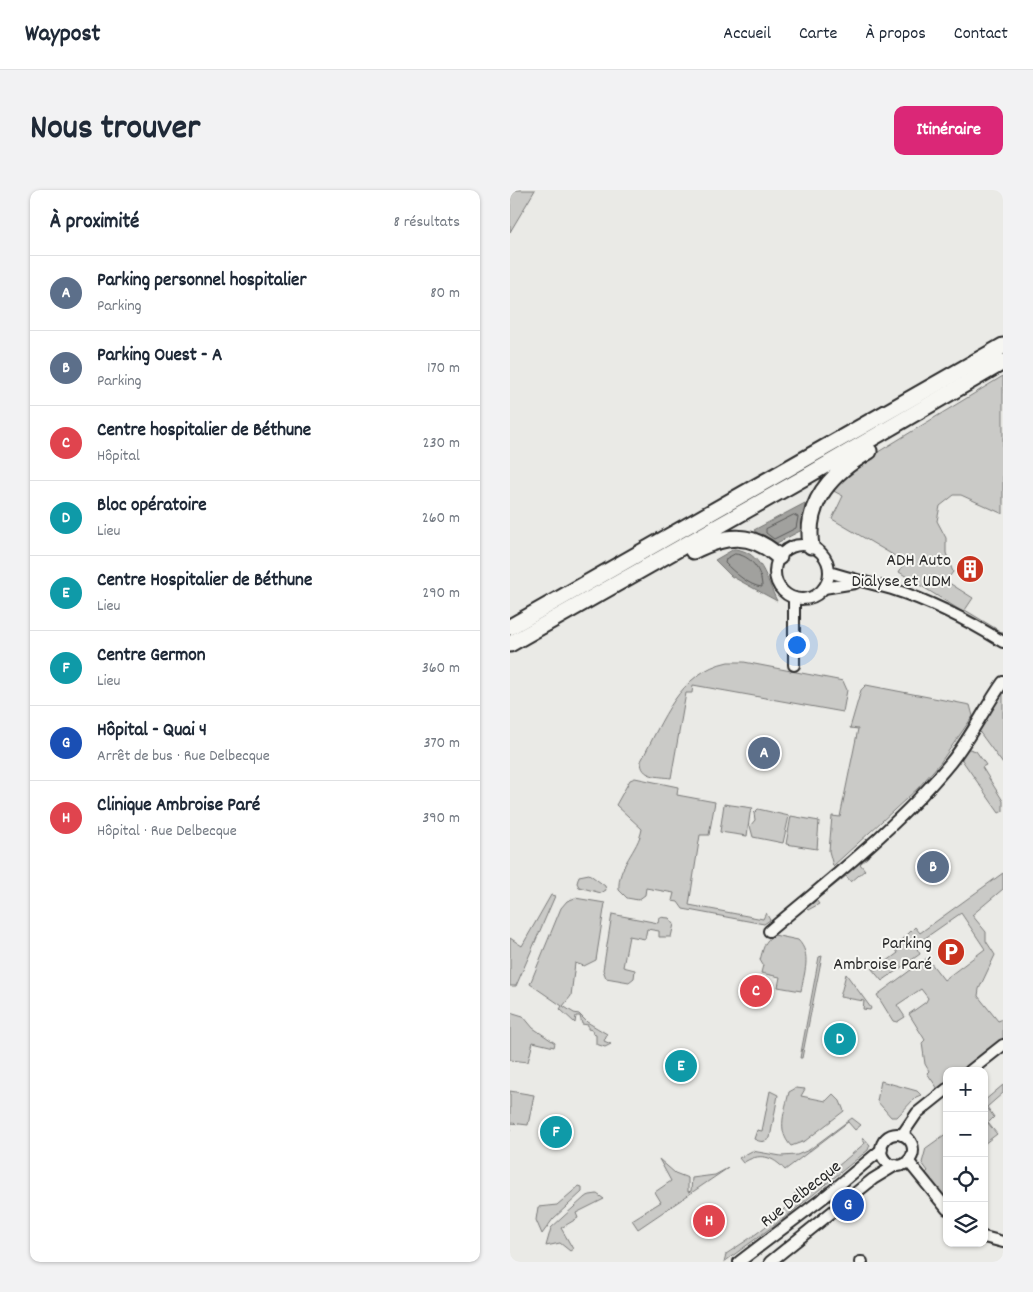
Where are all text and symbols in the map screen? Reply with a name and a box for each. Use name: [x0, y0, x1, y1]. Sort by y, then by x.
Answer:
text: Waypost: [25, 18, 100, 52]
text: Accueil: [723, 22, 771, 47]
text: Carte: [799, 22, 838, 47]
text: À propos: [866, 22, 926, 47]
text: Contact: [954, 22, 1008, 47]
text: Nous trouver: [30, 105, 200, 155]
button: Itinéraire: [894, 106, 1003, 155]
text: À proximité: [50, 208, 139, 238]
text: 8 résultats: [394, 211, 460, 234]
text: Parking personnel hospitalier: [97, 268, 306, 295]
text: A: [62, 282, 70, 305]
text: 80 m: [430, 282, 460, 305]
text: Parking: [97, 295, 142, 318]
text: Parking Ouest - A: [97, 343, 222, 370]
text: B: [62, 357, 70, 380]
text: 170 m: [427, 357, 460, 380]
text: Parking: [97, 370, 142, 393]
text: Centre hospitalier de Béthune: [97, 418, 311, 445]
text: C: [62, 432, 70, 455]
text: 230 m: [423, 432, 460, 455]
text: Hôpital: [97, 445, 140, 468]
text: Bloc opératoire: [97, 493, 207, 520]
text: D: [62, 507, 70, 530]
text: 260 m: [422, 507, 460, 530]
text: Lieu: [97, 520, 120, 543]
place label: ADH Auto Dialyse et UDM: [852, 549, 951, 595]
building icon: ADH Auto Dialyse et UDM: [955, 554, 985, 584]
text: Centre Hospitalier de Béthune: [97, 568, 312, 595]
text: E: [62, 582, 70, 605]
text: 290 m: [422, 582, 460, 605]
text: Lieu: [97, 595, 120, 618]
your location: [784, 632, 810, 658]
text: Centre Germon: [97, 643, 206, 670]
text: F: [62, 657, 70, 680]
text: 360 m: [422, 657, 460, 680]
text: Lieu: [97, 670, 120, 693]
text: Hôpital - Quai 4: [97, 718, 207, 745]
text: G: [62, 732, 70, 755]
text: 370 m: [423, 732, 460, 755]
pin: A: [748, 734, 780, 772]
text: Arrêt de bus · Rue Delbecque: [97, 745, 270, 768]
text: Clinique Ambroise Paré: [97, 793, 260, 820]
text: H: [62, 807, 70, 830]
text: 390 m: [422, 807, 460, 830]
text: Hôpital · Rue Delbecque: [97, 820, 237, 843]
pin: B: [917, 848, 949, 886]
place label: Parking Ambroise Paré: [833, 932, 932, 978]
parking icon: Parking Ambroise Paré: [936, 937, 966, 967]
pin: C: [740, 972, 772, 1010]
pin: D: [824, 1020, 856, 1058]
pin: E: [665, 1047, 697, 1085]
map controls: [943, 1067, 988, 1247]
button: +: [943, 1067, 988, 1112]
button: −: [943, 1112, 988, 1157]
pin: F: [540, 1113, 572, 1151]
street label: Rue Delbecque: [756, 1155, 847, 1235]
button: locate: [943, 1157, 988, 1202]
pin: G: [832, 1186, 864, 1224]
pin: H: [693, 1202, 725, 1240]
button: layers: [943, 1202, 988, 1247]

